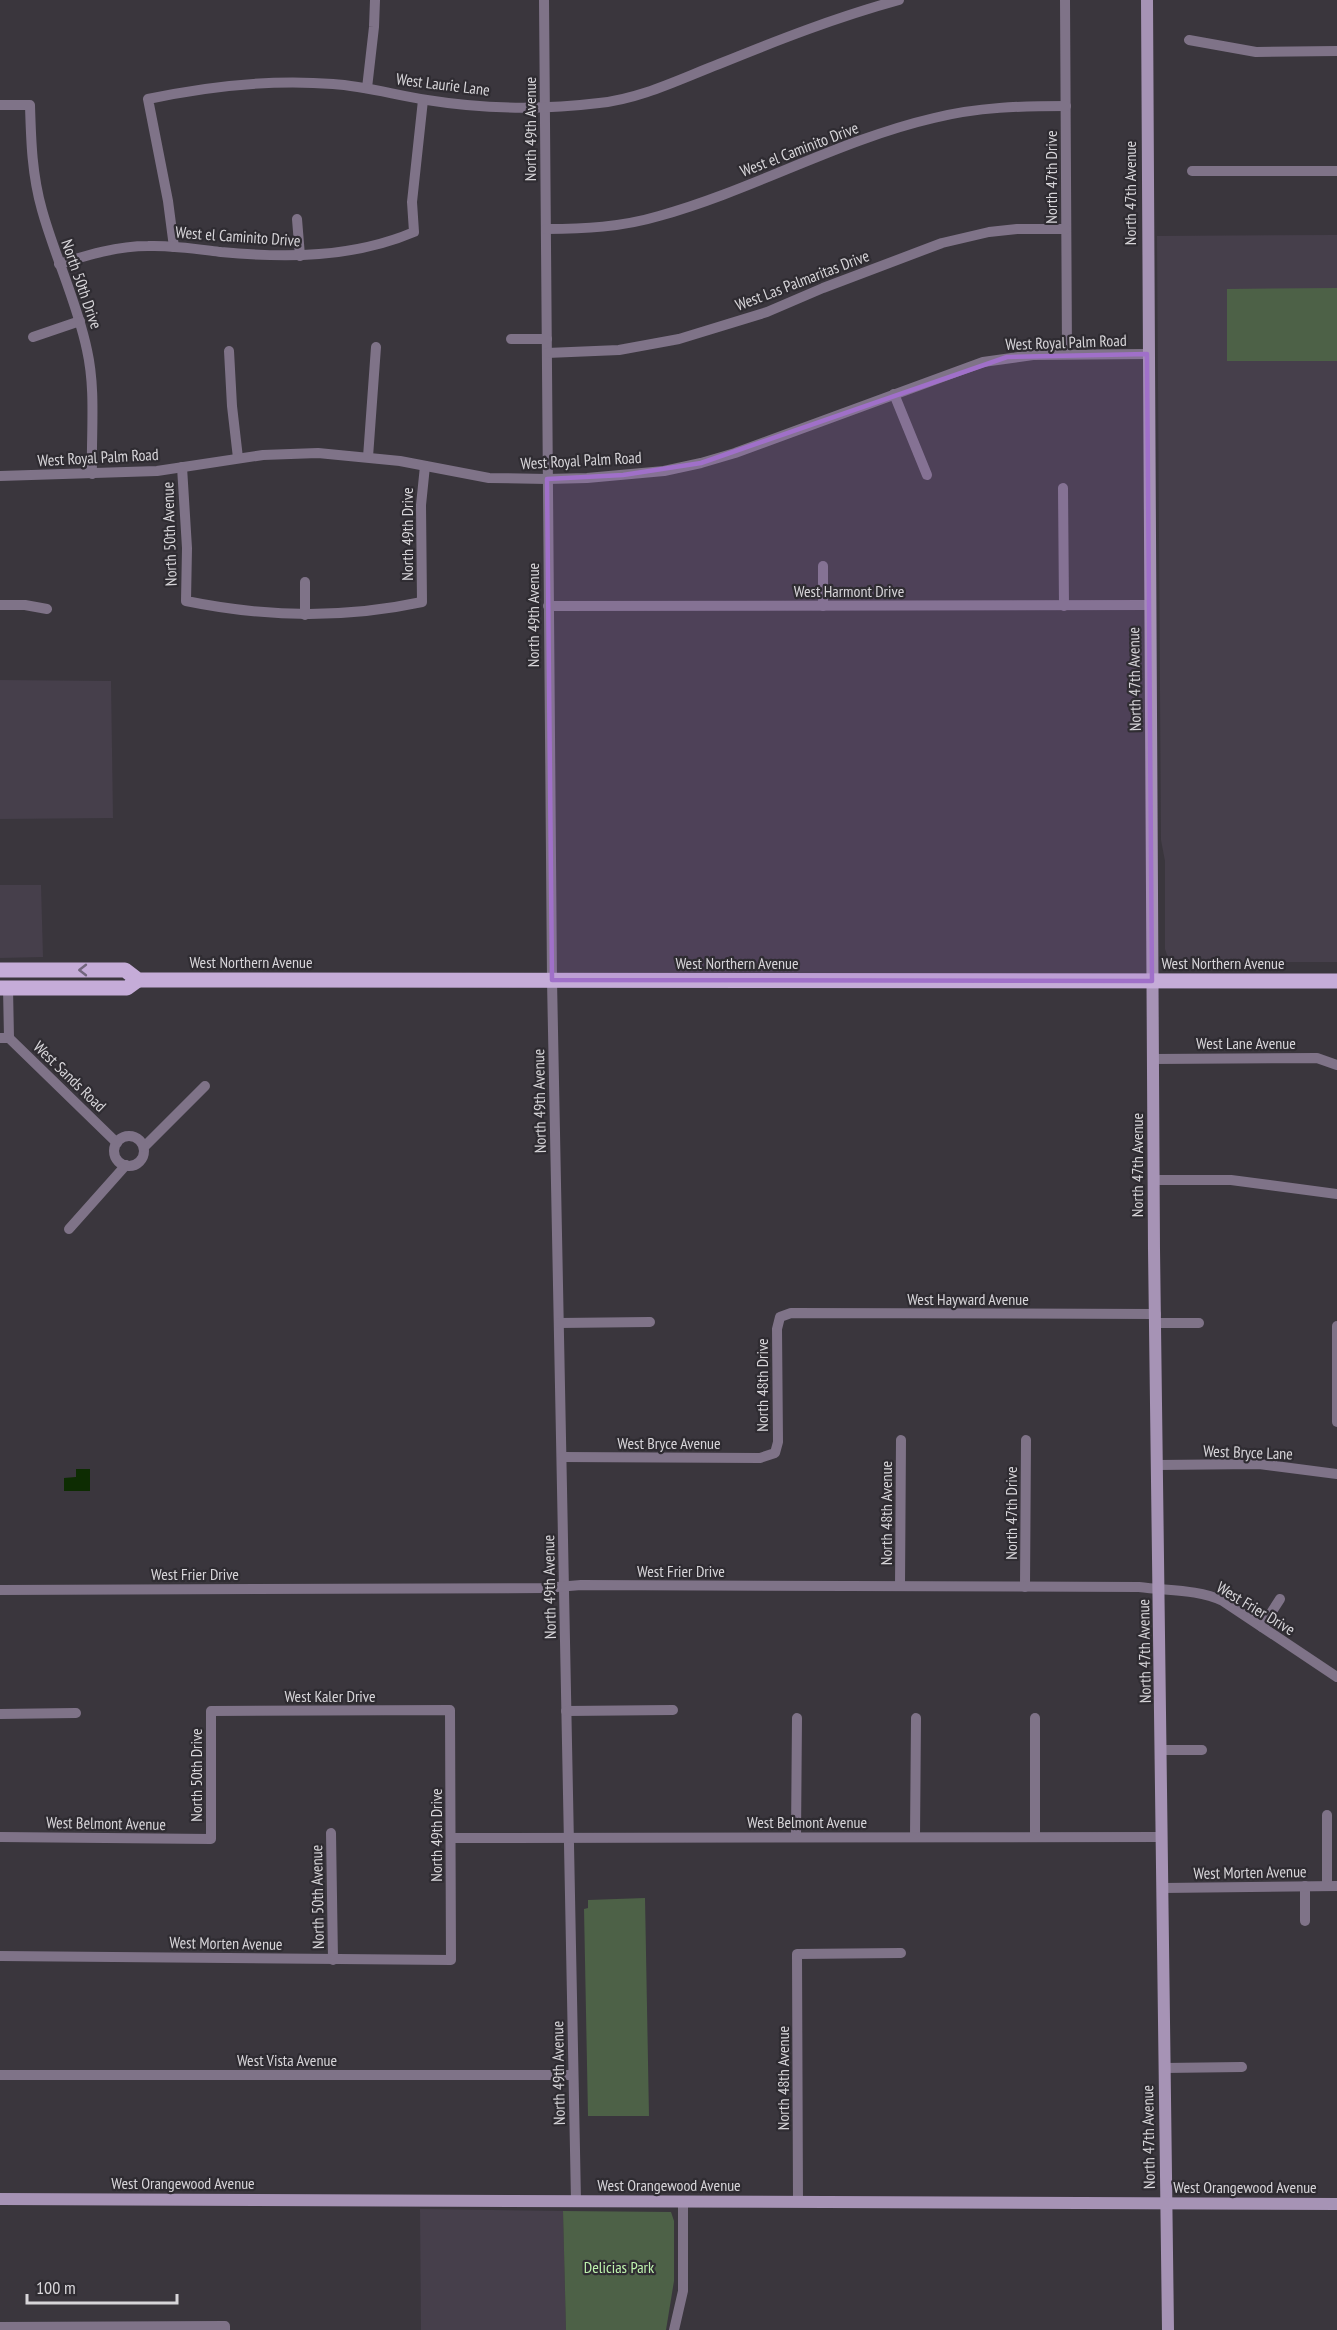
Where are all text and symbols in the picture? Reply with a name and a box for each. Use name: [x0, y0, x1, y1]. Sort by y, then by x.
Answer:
street label: West Laurie Lane: [395, 68, 491, 100]
street label: North 49th Avenue: [520, 77, 540, 181]
street label: West el Caminito Drive: [737, 117, 861, 181]
street label: North 47th Drive: [1041, 130, 1061, 224]
street label: North 47th Avenue: [1120, 141, 1140, 245]
street label: West el Caminito Drive: [175, 222, 301, 250]
street label: North 50th Drive: [57, 237, 107, 331]
street label: West Las Palmaritas Drive: [732, 245, 872, 315]
street label: West Royal Palm Road: [1005, 330, 1127, 354]
street label: West Royal Palm Road: [37, 444, 159, 470]
street label: West Royal Palm Road: [520, 447, 642, 473]
street label: North 50th Avenue: [157, 481, 181, 587]
street label: North 49th Drive: [397, 487, 417, 581]
street label: North 49th Avenue: [523, 563, 543, 667]
street label: West Harmont Drive: [794, 581, 904, 601]
street label: North 47th Avenue: [1123, 627, 1145, 731]
street label: West Northern Avenue: [189, 952, 313, 972]
street label: West Northern Avenue: [675, 953, 799, 973]
street label: West Northern Avenue: [1161, 953, 1285, 973]
one-way arrow: [78, 964, 87, 976]
street label: West Lane Avenue: [1196, 1033, 1296, 1053]
street label: West Sands Road: [30, 1036, 111, 1116]
street label: North 49th Avenue: [528, 1049, 550, 1153]
street label: North 47th Avenue: [1127, 1113, 1147, 1217]
street label: West Hayward Avenue: [907, 1289, 1029, 1309]
street label: North 48th Drive: [752, 1338, 772, 1432]
street label: West Bryce Avenue: [617, 1433, 721, 1453]
street label: West Bryce Lane: [1203, 1440, 1293, 1464]
street label: North 48th Avenue: [876, 1461, 896, 1565]
street label: North 47th Drive: [1001, 1466, 1021, 1560]
street label: North 49th Avenue: [538, 1535, 560, 1639]
street label: West Frier Drive: [637, 1561, 725, 1581]
street label: West Frier Drive: [151, 1564, 239, 1584]
street label: West Frier Drive: [1213, 1577, 1299, 1639]
street label: North 47th Avenue: [1133, 1599, 1155, 1703]
street label: West Kaler Drive: [284, 1686, 376, 1706]
street label: North 50th Drive: [186, 1728, 206, 1822]
street label: North 49th Drive: [426, 1788, 446, 1882]
street label: West Belmont Avenue: [46, 1812, 166, 1834]
street label: West Belmont Avenue: [747, 1812, 867, 1832]
street label: North 50th Avenue: [306, 1845, 328, 1949]
street label: West Morten Avenue: [1193, 1861, 1307, 1883]
street label: West Morten Avenue: [169, 1932, 283, 1954]
street label: North 49th Avenue: [547, 2021, 569, 2125]
street label: North 48th Avenue: [773, 2026, 793, 2130]
street label: West Vista Avenue: [237, 2050, 337, 2070]
street label: North 47th Avenue: [1137, 2085, 1159, 2189]
street label: West Orangewood Avenue: [111, 2173, 255, 2193]
street label: West Orangewood Avenue: [597, 2175, 741, 2195]
street label: West Orangewood Avenue: [1173, 2177, 1317, 2197]
park label: Delicias Park: [584, 2257, 655, 2277]
scale bar: [27, 2267, 177, 2305]
text: 100 m: [36, 2276, 76, 2299]

